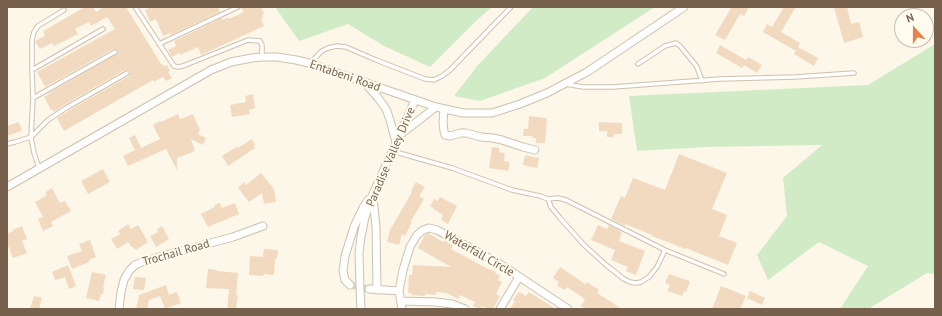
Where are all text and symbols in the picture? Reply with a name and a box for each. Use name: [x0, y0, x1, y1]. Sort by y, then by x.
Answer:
north arrow: [894, 8, 934, 48]
text: N: [904, 10, 916, 26]
street label: Entabeni Road: [308, 57, 382, 95]
street label: Paradise Valley Drive: [363, 105, 419, 209]
street label: Waterfall Circle: [441, 228, 517, 280]
street label: Trochail Road: [141, 237, 211, 269]

